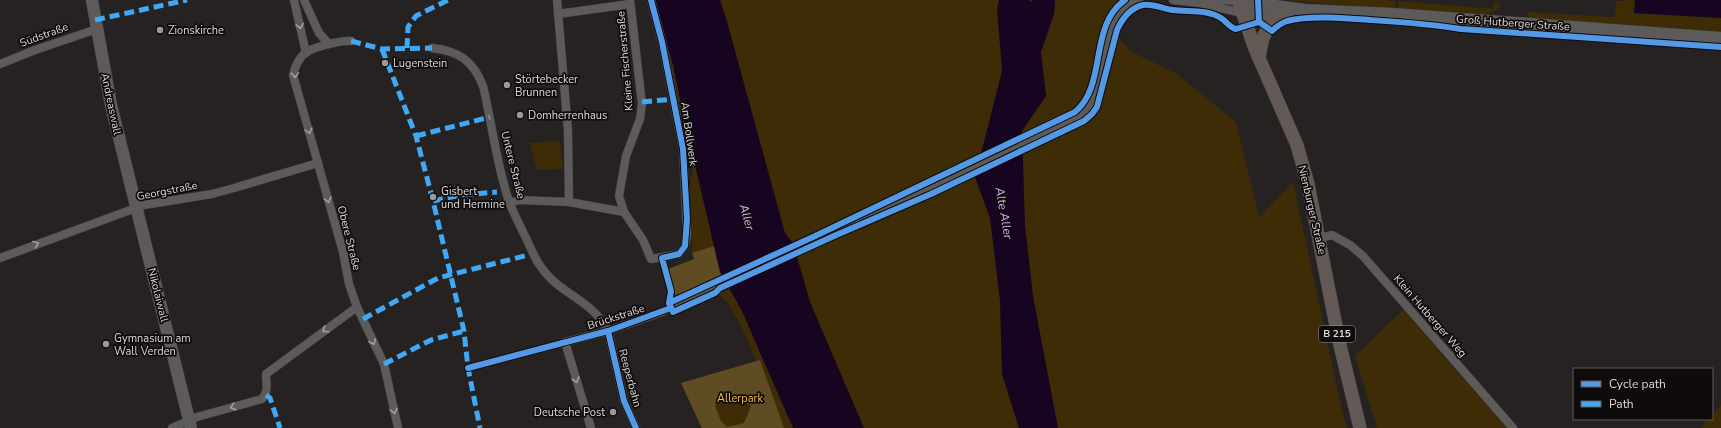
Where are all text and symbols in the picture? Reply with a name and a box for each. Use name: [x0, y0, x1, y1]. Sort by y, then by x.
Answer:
street label: Kleine Fischerstraße: [613, 11, 637, 111]
street label: Groß Hutberger Straße: [1456, 12, 1571, 34]
street label: Südstraße: [18, 19, 71, 51]
place label: Zionskirche: [168, 23, 224, 38]
one-way arrow: [295, 23, 303, 30]
marker: Zionskirche: [155, 25, 165, 35]
place label: Lugenstein: [393, 56, 447, 71]
marker: Lugenstein: [380, 58, 390, 68]
street label: Andreaswall: [97, 72, 125, 137]
one-way arrow: [291, 72, 299, 78]
place label: Störtebecker Brunnen: [515, 72, 578, 100]
marker: Störtebecker Brunnen: [502, 80, 512, 90]
street label: Am Bollwerk: [677, 101, 701, 168]
place label: Domherrenhaus: [528, 108, 607, 123]
marker: Domherrenhaus: [515, 110, 525, 120]
one-way arrow: [304, 128, 313, 135]
street label: Untere Straße: [497, 130, 529, 201]
street label: Nienburger Straße: [1294, 164, 1330, 256]
street label: Georgstraße: [135, 178, 199, 204]
place label: Gisbert und Hermine: [441, 184, 505, 212]
water label: Alte Aller: [991, 185, 1017, 241]
marker: Gisbert und Hermine: [428, 192, 438, 202]
one-way arrow: [324, 197, 332, 204]
water label: Aller: [735, 201, 759, 233]
street label: Obere Straße: [334, 204, 364, 272]
one-way arrow: [33, 241, 40, 249]
street label: Nikolaiwall: [144, 266, 172, 324]
street label: Klein Hutberger Weg: [1390, 271, 1470, 361]
street label: Brückstraße: [585, 301, 647, 333]
one-way arrow: [323, 325, 330, 332]
road number: B 215: [1319, 326, 1355, 342]
place label: Gymnasium am Wall Verden: [114, 331, 191, 359]
one-way arrow: [368, 337, 376, 345]
marker: Gymnasium am Wall Verden: [101, 339, 111, 349]
street label: Reeperbahn: [615, 347, 645, 409]
legend: [1573, 368, 1713, 420]
one-way arrow: [571, 376, 580, 383]
text: Cycle path: [1609, 376, 1666, 392]
park label: Allerpark: [717, 391, 763, 406]
text: Path: [1609, 396, 1634, 412]
one-way arrow: [230, 402, 237, 411]
place label: Deutsche Post: [534, 405, 605, 420]
one-way arrow: [390, 407, 398, 414]
marker: Deutsche Post: [608, 407, 618, 417]

